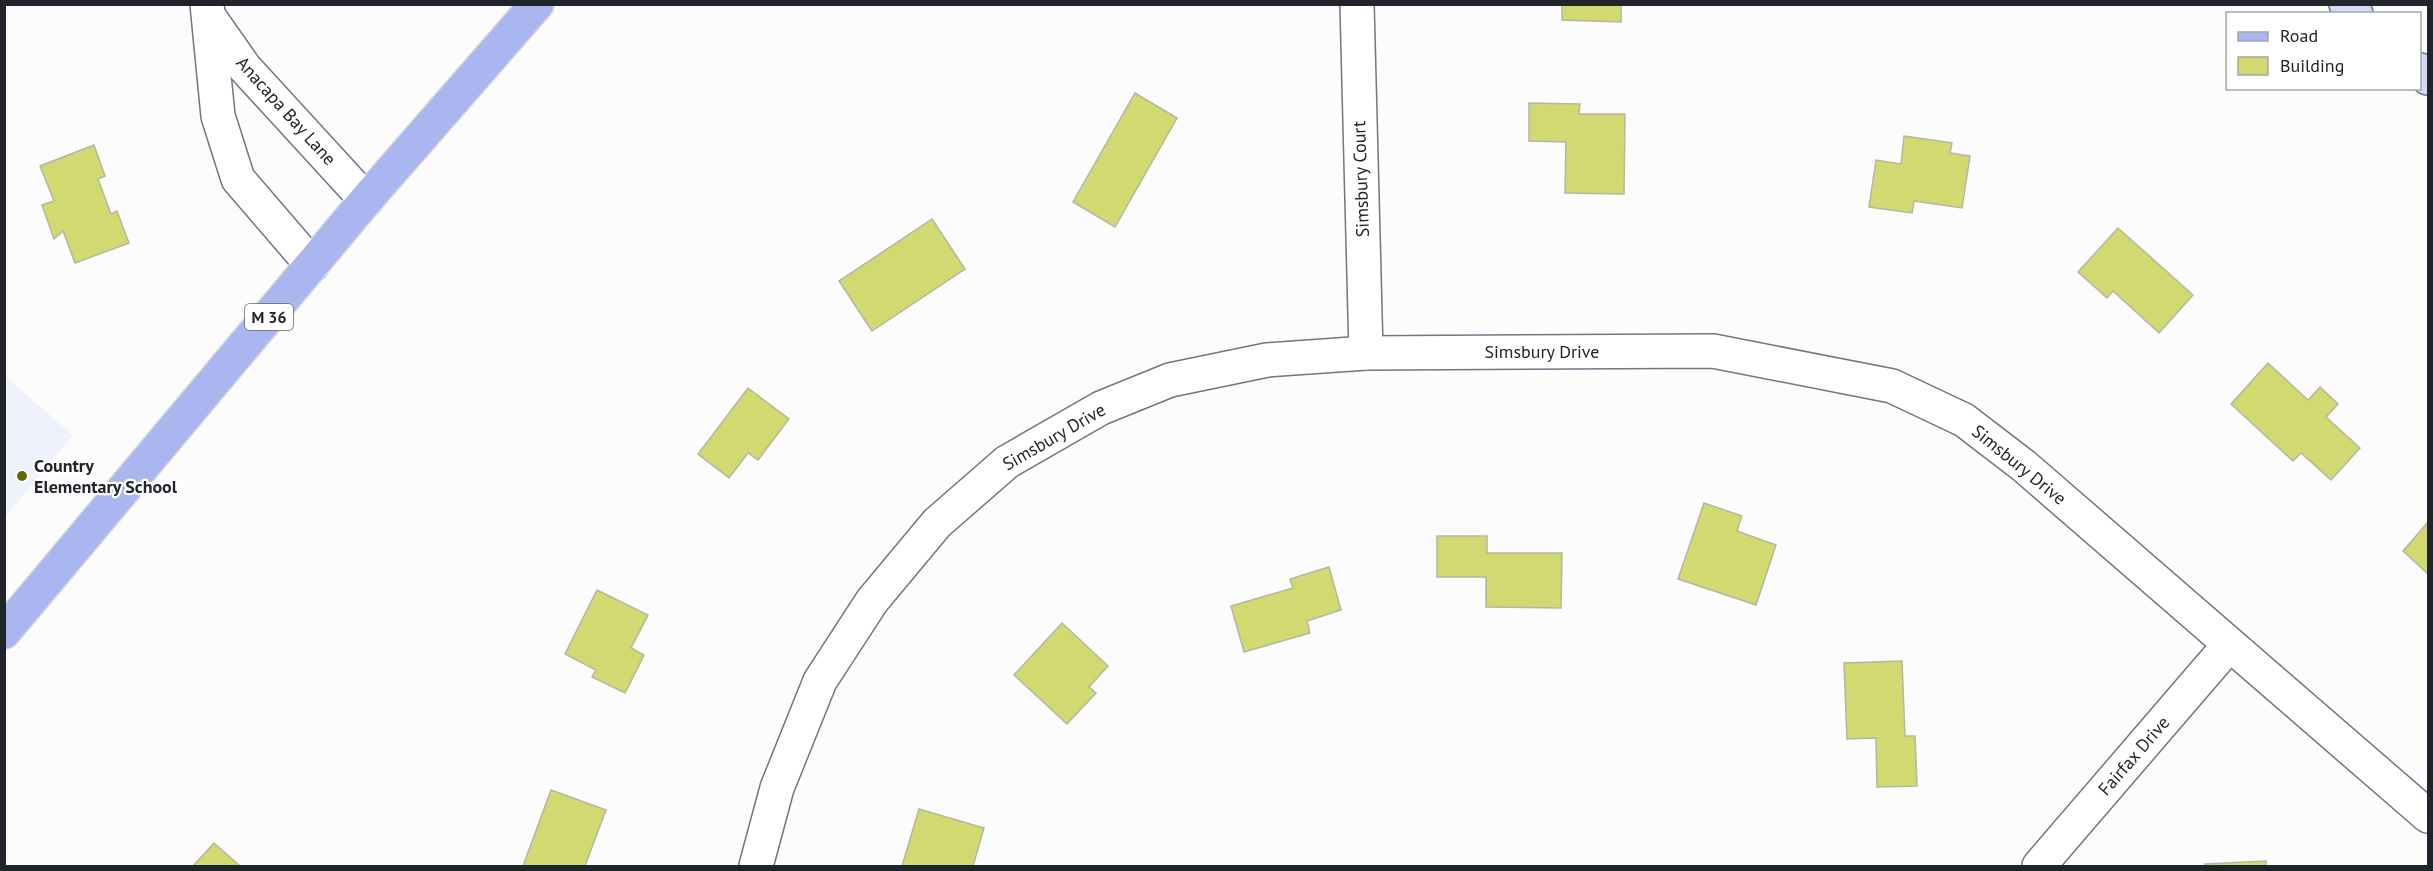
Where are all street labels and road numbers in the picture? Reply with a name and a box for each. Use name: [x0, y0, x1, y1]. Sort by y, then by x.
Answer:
street label: Anacapa Bay Lane: [231, 51, 341, 170]
street label: Simsbury Court: [1347, 120, 1374, 238]
road number: M 36: [245, 304, 293, 330]
street label: Simsbury Drive: [1484, 340, 1600, 363]
street label: Simsbury Drive: [998, 398, 1109, 475]
street label: Simsbury Drive: [1967, 419, 2071, 510]
street label: Fairfax Drive: [2093, 711, 2174, 800]

